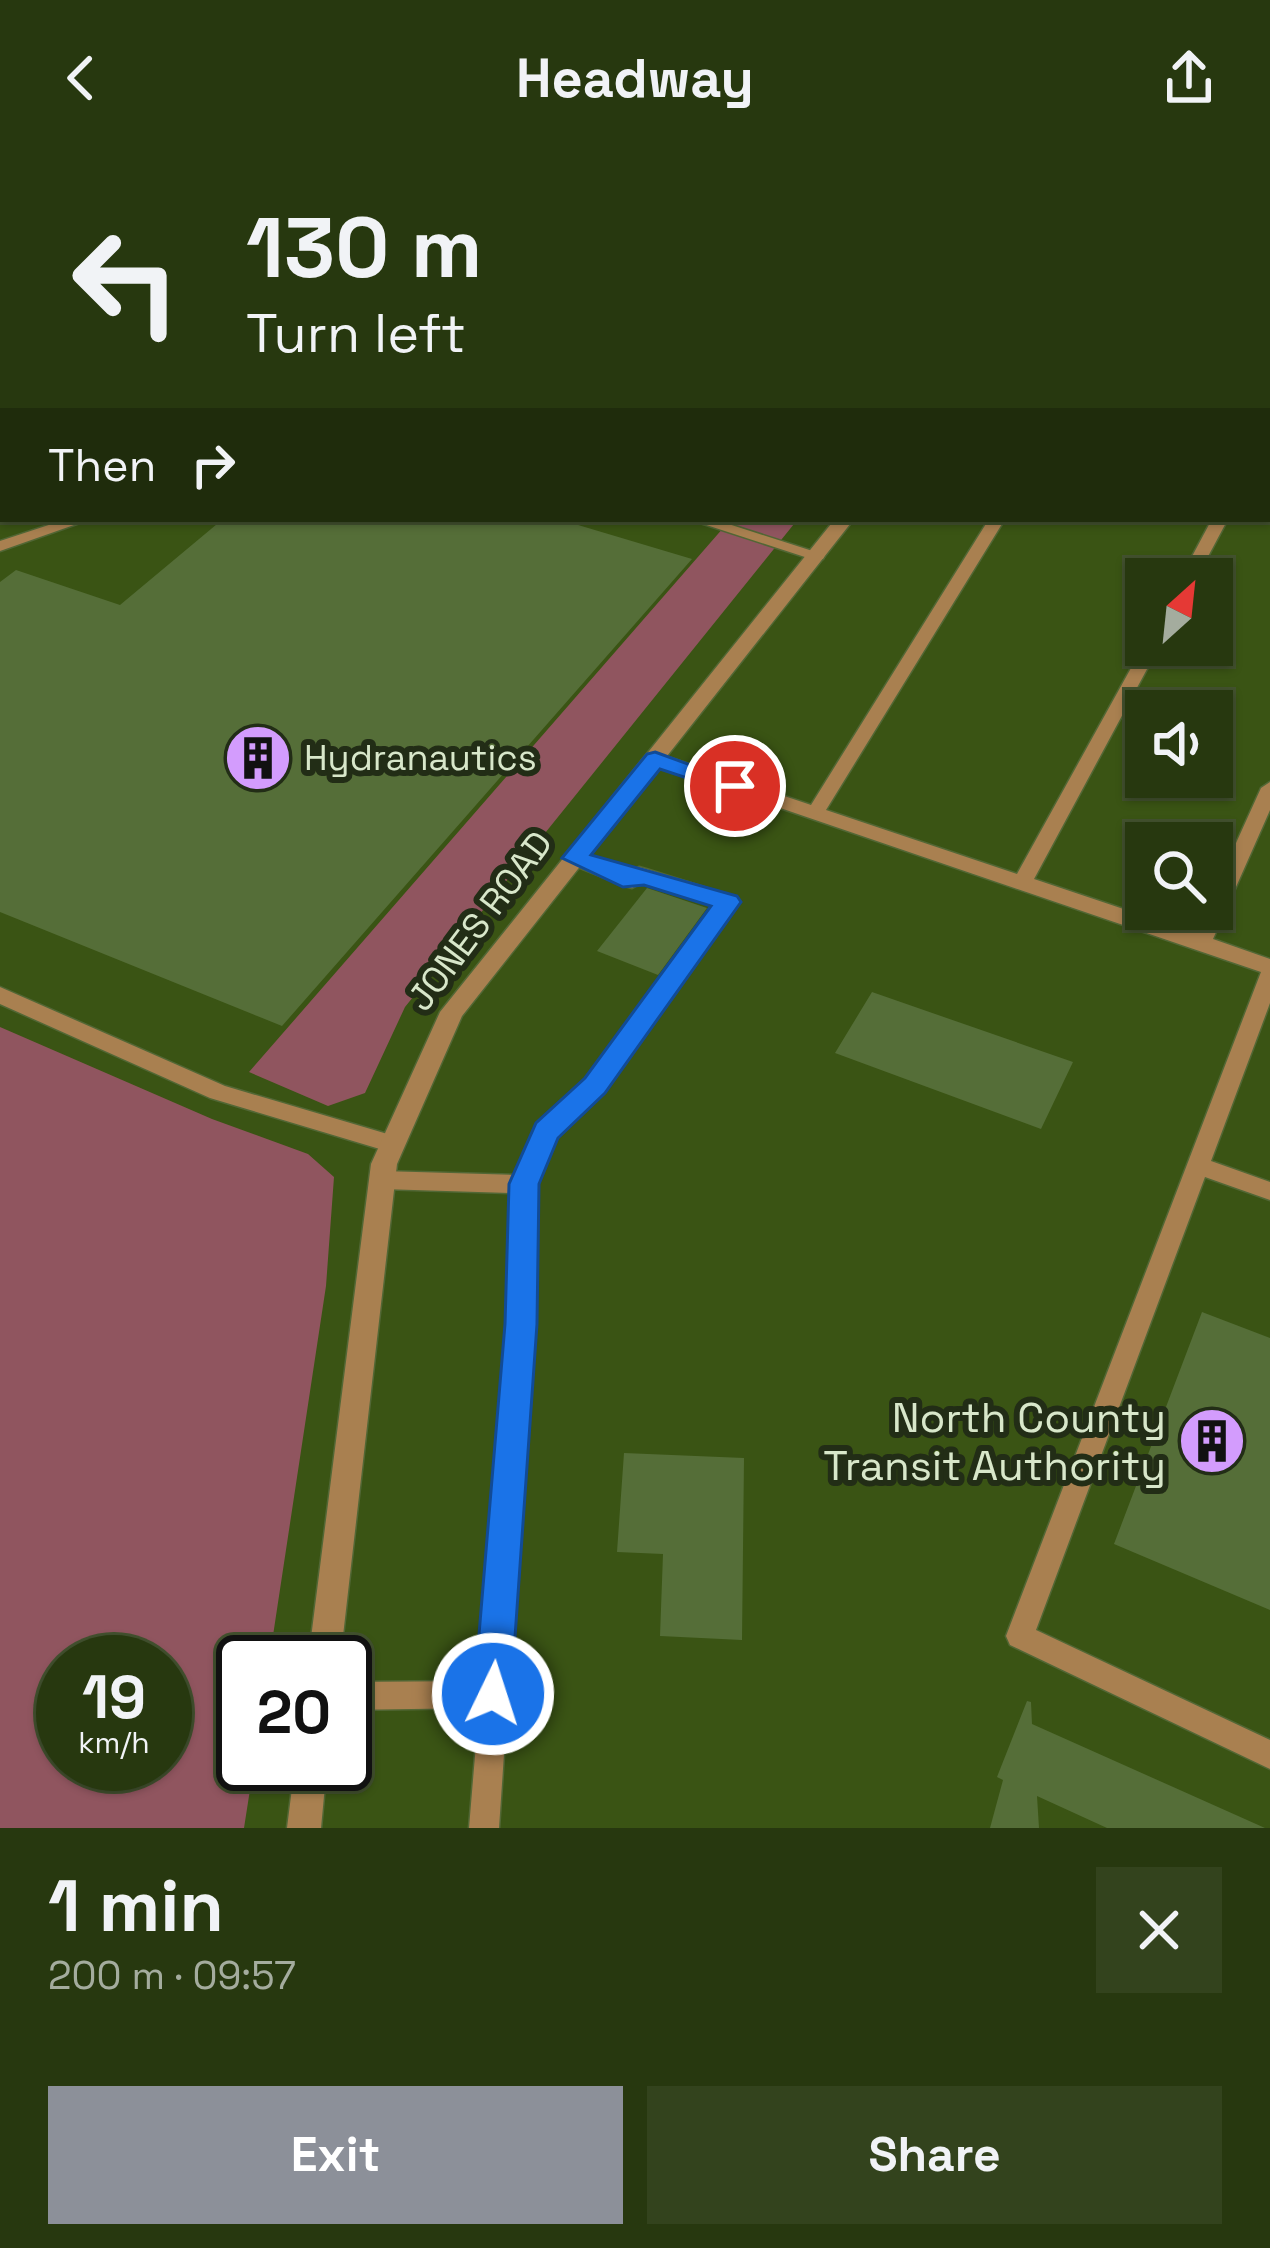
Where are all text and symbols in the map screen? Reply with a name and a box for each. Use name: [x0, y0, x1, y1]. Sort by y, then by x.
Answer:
text: Headway: [516, 44, 754, 113]
icon: back: [48, 45, 114, 111]
icon: share: [1156, 45, 1222, 111]
text: 130 m: [246, 194, 483, 302]
icon: left: [48, 204, 204, 360]
text: Turn left: [246, 299, 466, 368]
icon: right: [180, 432, 246, 498]
text: Then: [48, 437, 156, 494]
north arrow: [1125, 558, 1233, 666]
map controls: [1125, 558, 1233, 930]
button: sound: [1125, 690, 1233, 798]
building icon: Hydranautics: [223, 723, 293, 793]
place label: Hydranautics: [304, 735, 537, 781]
pin: [684, 735, 786, 837]
icon: arrive: [702, 753, 768, 819]
street label: JONES ROAD: [397, 822, 563, 1020]
button: search: [1125, 822, 1233, 930]
place label: North County Transit Authority: [823, 1391, 1166, 1492]
building icon: North County Transit Authority: [1177, 1406, 1247, 1476]
position arrow: [430, 1631, 556, 1757]
speed limit sign: 20: [216, 1635, 372, 1791]
text: 19: [82, 1659, 146, 1736]
text: km/h: [78, 1723, 150, 1762]
text: 1 min: [48, 1860, 224, 1952]
button: close: [1096, 1867, 1222, 1993]
text: 200 m · 09:57: [48, 1951, 296, 2000]
button: Exit: [48, 2086, 623, 2224]
button: Share: [647, 2086, 1222, 2224]

